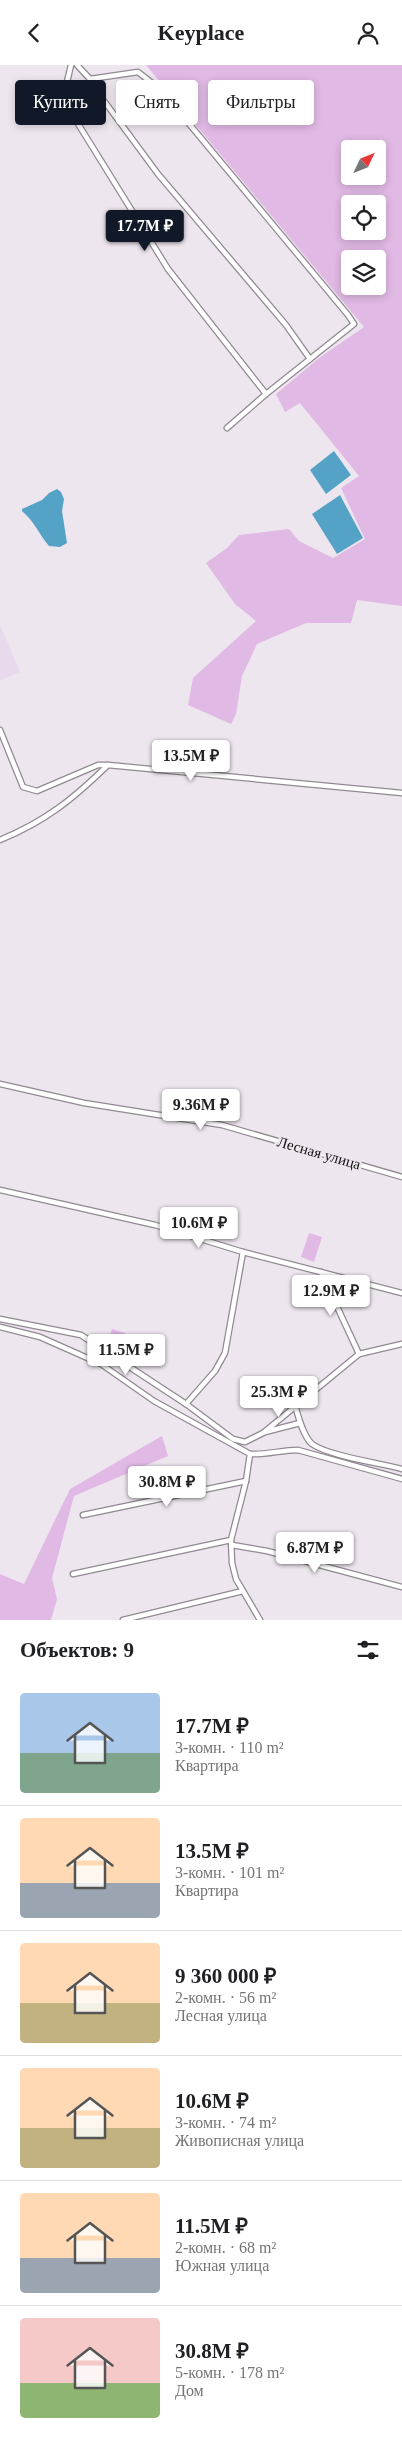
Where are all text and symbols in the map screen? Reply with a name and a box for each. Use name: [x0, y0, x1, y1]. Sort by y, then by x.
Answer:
icon: back: [20, 19, 48, 47]
icon: person: [354, 19, 382, 47]
text: Keyplace: [158, 20, 244, 45]
chip: Купить: [15, 80, 106, 125]
chip: Снять: [116, 80, 198, 125]
chip: Фильтры: [208, 80, 314, 125]
north arrow: [341, 140, 386, 185]
map controls: [341, 140, 386, 295]
button: locate: [341, 195, 386, 240]
pin: 17.7M ₽: [99, 209, 191, 252]
text: 17.7M ₽: [117, 217, 173, 234]
button: layers: [341, 250, 386, 295]
pin: 13.5M ₽: [145, 739, 237, 782]
text: 13.5M ₽: [163, 747, 219, 764]
pin: 9.36M ₽: [155, 1089, 247, 1131]
text: 9.36M ₽: [173, 1096, 229, 1113]
street label: Лесная улица: [275, 1133, 363, 1173]
pin: 10.6M ₽: [153, 1207, 245, 1249]
text: 10.6M ₽: [171, 1214, 227, 1231]
pin: 12.9M ₽: [285, 1275, 377, 1317]
text: 12.9M ₽: [303, 1282, 359, 1299]
pin: 11.5M ₽: [80, 1333, 172, 1376]
text: 11.5M ₽: [98, 1341, 154, 1358]
pin: 25.3M ₽: [233, 1375, 325, 1418]
text: 25.3M ₽: [251, 1383, 307, 1400]
pin: 30.8M ₽: [121, 1465, 213, 1508]
text: 30.8M ₽: [139, 1473, 195, 1490]
pin: 6.87M ₽: [269, 1531, 361, 1574]
text: 6.87M ₽: [287, 1539, 343, 1556]
icon: filters: [354, 1636, 382, 1664]
text: Объектов: 9: [20, 1638, 134, 1662]
icon: home: [60, 1713, 120, 1773]
text: 17.7M ₽: [175, 1714, 249, 1738]
text: 3-комн. · 110 m²: [175, 1739, 284, 1756]
text: Квартира: [175, 1757, 239, 1774]
icon: home: [60, 1838, 120, 1898]
text: 13.5M ₽: [175, 1839, 249, 1863]
text: 3-комн. · 101 m²: [175, 1864, 284, 1881]
text: Квартира: [175, 1882, 239, 1899]
icon: home: [60, 1963, 120, 2023]
text: 9 360 000 ₽: [175, 1964, 276, 1988]
text: 2-комн. · 56 m²: [175, 1989, 276, 2006]
text: Лесная улица: [175, 2007, 267, 2024]
icon: home: [60, 2088, 120, 2148]
text: 10.6M ₽: [175, 2089, 249, 2113]
text: 3-комн. · 74 m²: [175, 2114, 276, 2131]
text: Живописная улица: [175, 2132, 304, 2149]
icon: home: [60, 2213, 120, 2273]
text: 11.5M ₽: [175, 2214, 248, 2238]
text: 2-комн. · 68 m²: [175, 2239, 276, 2256]
text: Южная улица: [175, 2257, 269, 2274]
icon: home: [60, 2338, 120, 2398]
text: 30.8M ₽: [175, 2339, 249, 2363]
text: 5-комн. · 178 m²: [175, 2364, 284, 2381]
text: Дом: [175, 2382, 204, 2399]

